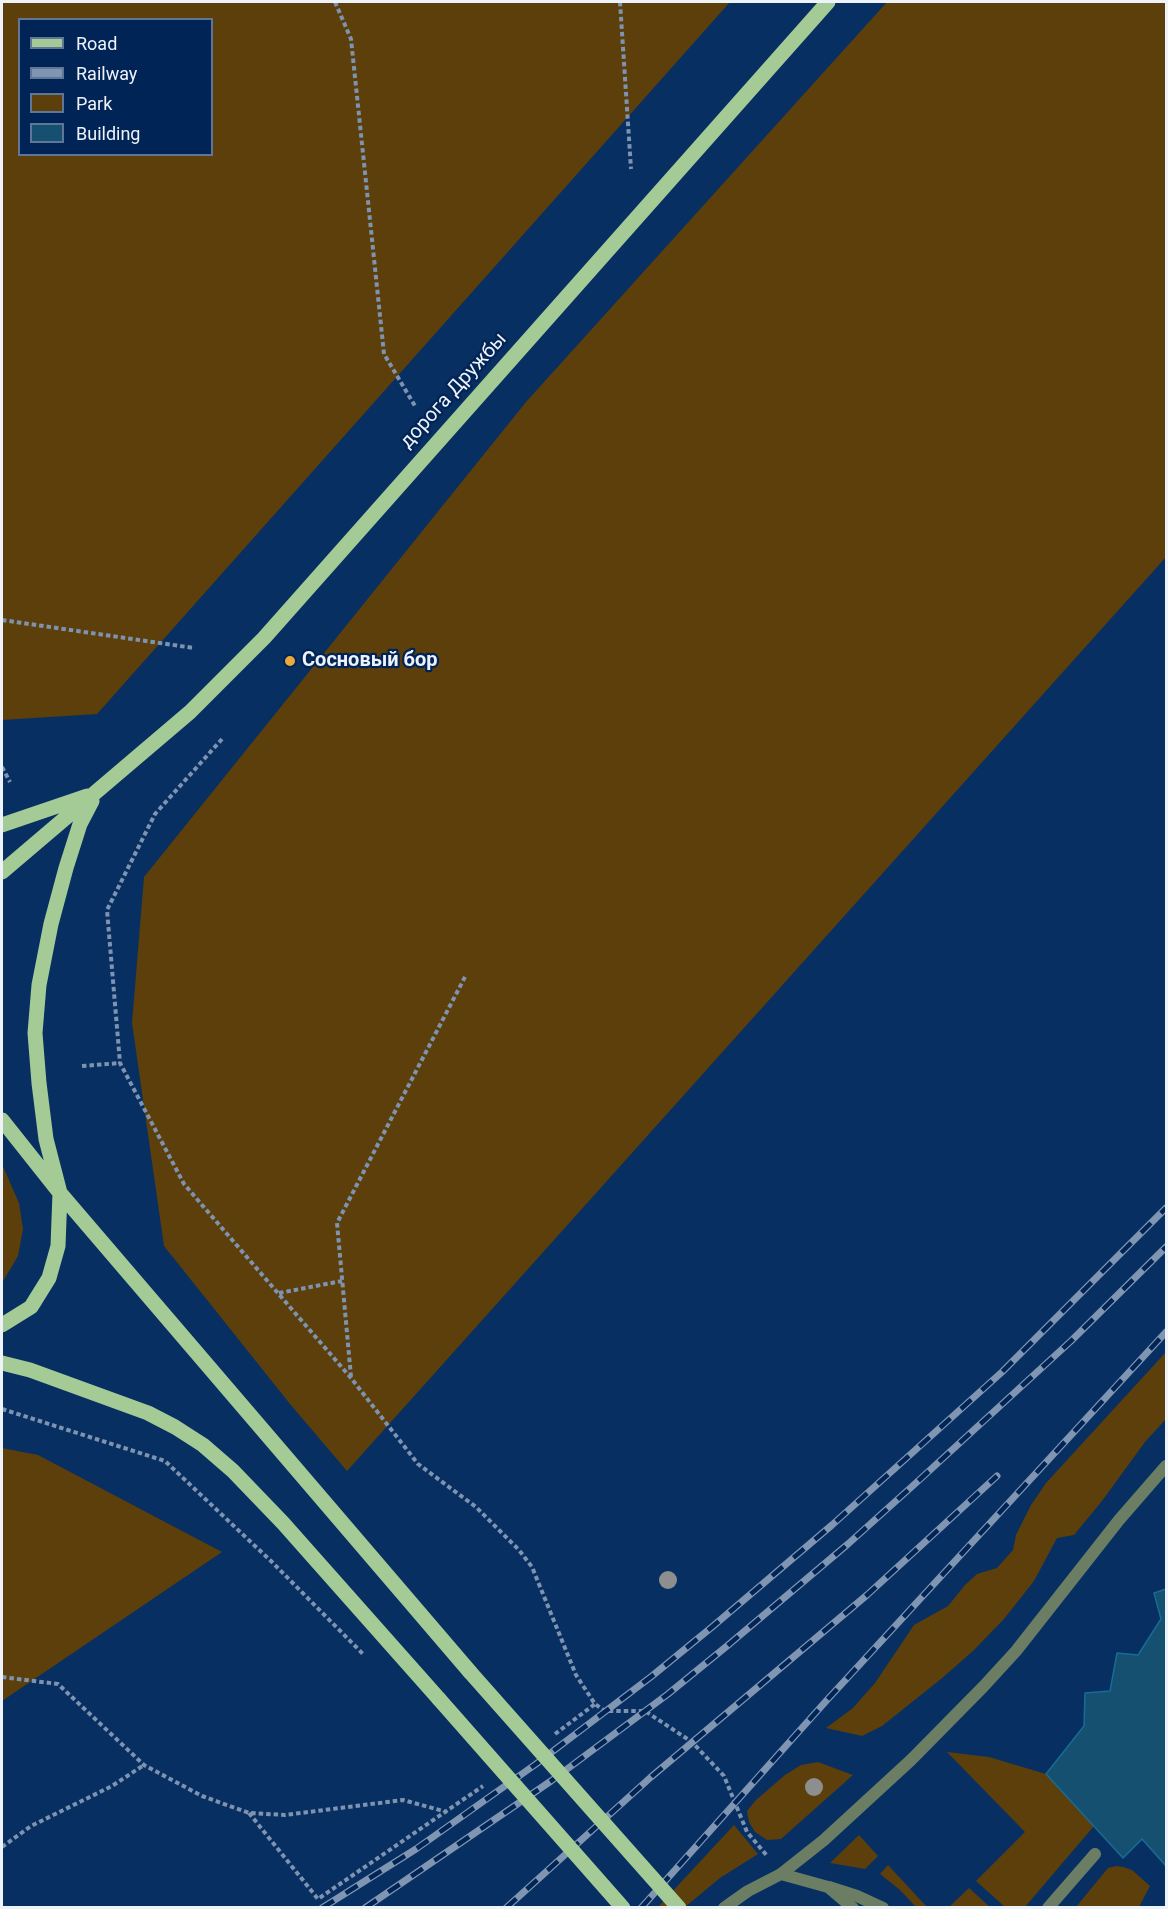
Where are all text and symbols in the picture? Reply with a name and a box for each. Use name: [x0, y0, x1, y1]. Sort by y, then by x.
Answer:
legend: [18, 18, 213, 156]
text: Road: [76, 33, 117, 54]
text: Railway: [76, 63, 137, 84]
text: Park: [76, 93, 112, 114]
text: Building: [76, 123, 140, 144]
street label: дорога Дружбы: [396, 328, 512, 454]
place label: Сосновый бор: [302, 649, 438, 673]
marker: Сосновый бор: [283, 654, 297, 668]

